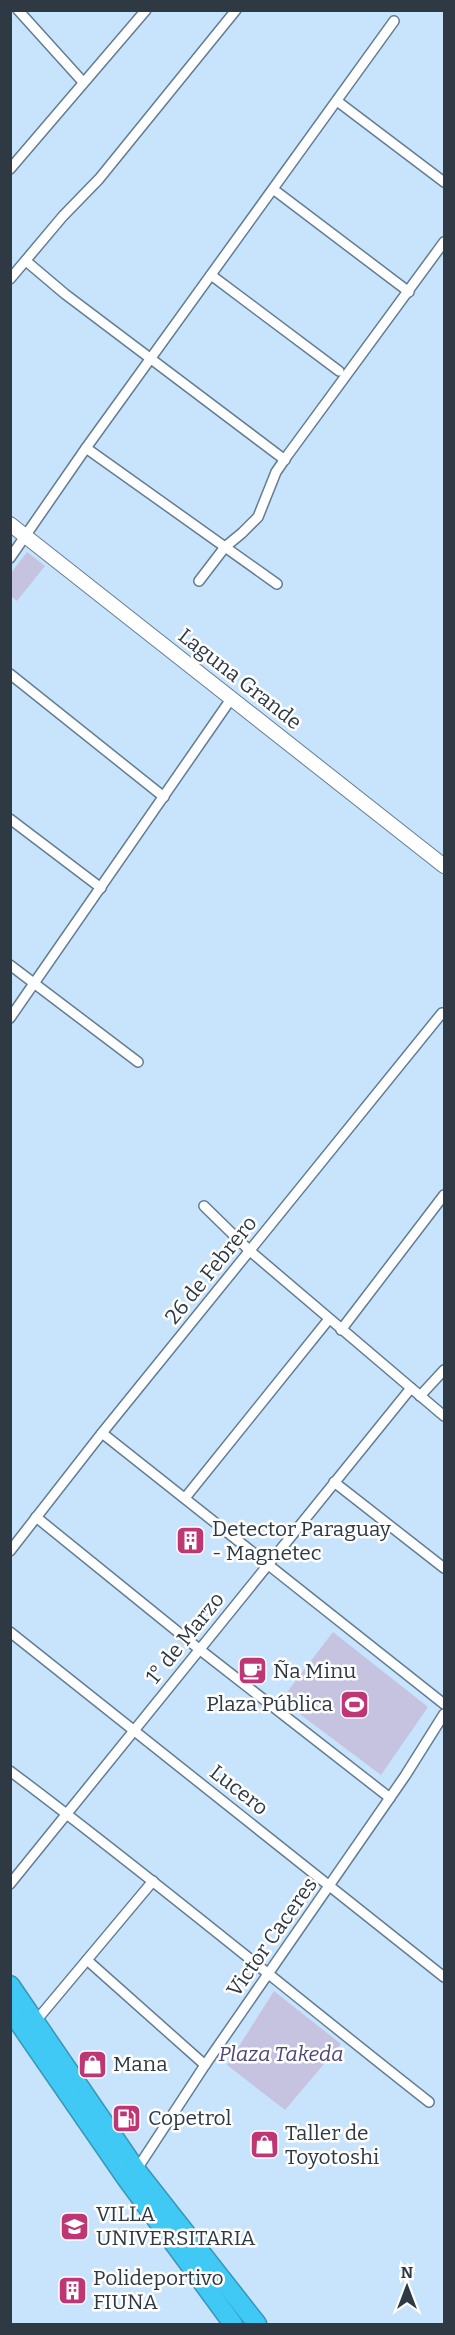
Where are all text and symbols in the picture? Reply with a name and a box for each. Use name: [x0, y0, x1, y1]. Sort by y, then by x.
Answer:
street label: Laguna Grande: [173, 623, 307, 735]
street label: 26 de Febrero: [159, 1211, 263, 1329]
place label: Detector Paraguay - Magnetec: [212, 1516, 392, 1566]
building icon: Detector Paraguay - Magnetec: [175, 1525, 207, 1557]
street label: 1° de Marzo: [140, 1587, 230, 1689]
cafe icon: Ña Minu: [236, 1655, 268, 1687]
place label: Ña Minu: [273, 1658, 356, 1684]
sports icon: Plaza Pública: [338, 1688, 370, 1720]
place label: Plaza Pública: [206, 1691, 334, 1717]
street label: Lucero: [205, 1759, 273, 1821]
street label: Victor Caceres: [221, 1872, 323, 2002]
park label: Plaza Takeda: [218, 2041, 344, 2067]
shop icon: Mana: [76, 2048, 108, 2080]
place label: Mana: [113, 2051, 168, 2077]
fuel station icon: Copetrol: [111, 2102, 143, 2134]
place label: Copetrol: [148, 2105, 232, 2131]
place label: Taller de Toyotoshi: [285, 2120, 379, 2170]
shop icon: Taller de Toyotoshi: [248, 2129, 280, 2161]
place label: VILLA UNIVERSITARIA: [96, 2201, 256, 2251]
school or university icon: VILLA UNIVERSITARIA: [59, 2210, 91, 2242]
north arrow: [377, 2257, 437, 2317]
text: N: [401, 2263, 413, 2282]
place label: Polideportivo FIUNA: [93, 2265, 224, 2315]
building icon: Polideportivo FIUNA: [56, 2274, 88, 2306]

